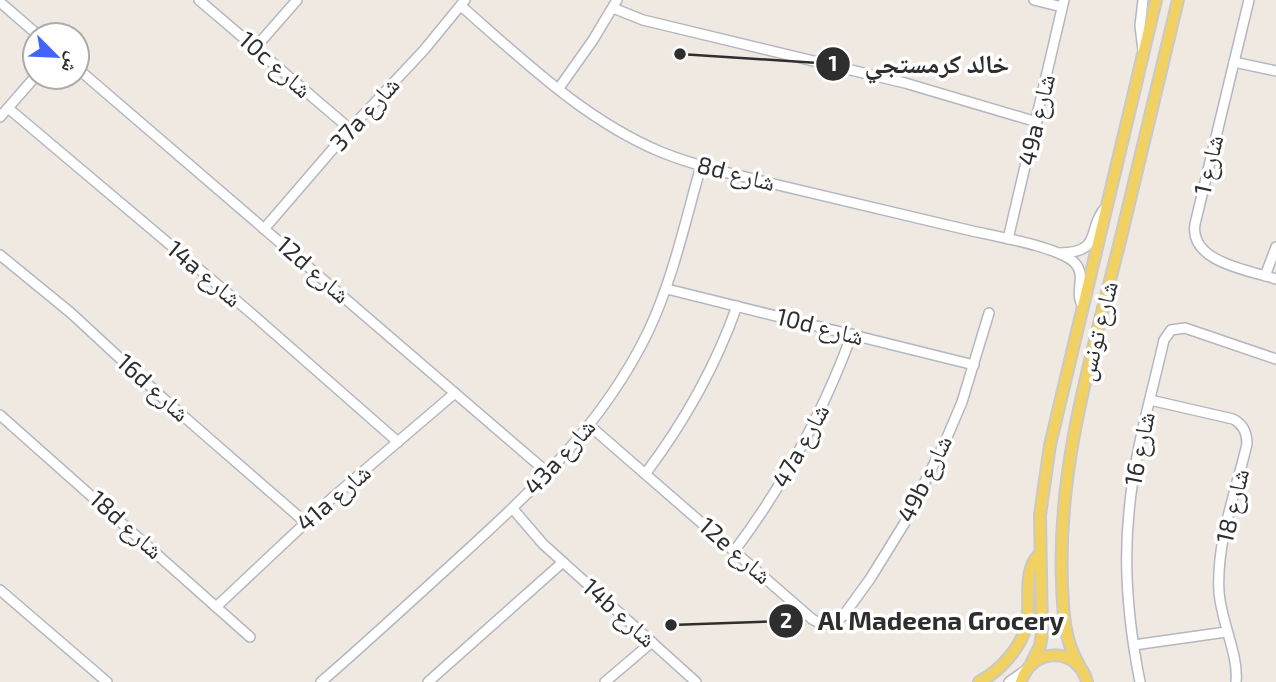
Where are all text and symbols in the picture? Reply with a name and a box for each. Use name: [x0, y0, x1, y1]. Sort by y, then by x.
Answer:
north arrow: [21, 21, 91, 91]
street label: 10c شارع: [232, 24, 318, 105]
callout: خالد كرمستجي: [815, 40, 1023, 87]
text: خالد كرمستجي: [865, 47, 1009, 84]
text: ش: [56, 49, 87, 77]
text: 1: [828, 50, 838, 75]
street label: 37a شارع: [323, 70, 406, 157]
street label: 49a شارع: [1011, 71, 1062, 169]
street label: شارع 1: [1187, 132, 1230, 198]
street label: 8d شارع: [694, 149, 778, 198]
street label: 12d شارع: [270, 229, 357, 310]
street label: 14a شارع: [160, 233, 248, 314]
street label: شارع تونس: [1070, 278, 1125, 384]
street label: 10d شارع: [773, 301, 867, 352]
street label: 16d شارع: [110, 347, 196, 429]
street label: 47a شارع: [765, 398, 836, 493]
street label: شارع 16: [1117, 409, 1162, 488]
street label: 43a شارع: [517, 412, 602, 501]
street label: 49b شارع: [890, 430, 959, 527]
street label: 41a شارع: [290, 457, 377, 538]
street label: شارع 18: [1209, 466, 1256, 546]
street label: 18d شارع: [83, 483, 170, 566]
street label: 12e شارع: [692, 510, 778, 591]
street label: 14b شارع: [576, 571, 663, 654]
callout: Al Madeena Grocery: [769, 597, 1079, 644]
text: Al Madeena Grocery: [818, 604, 1065, 636]
text: 2: [780, 607, 792, 632]

